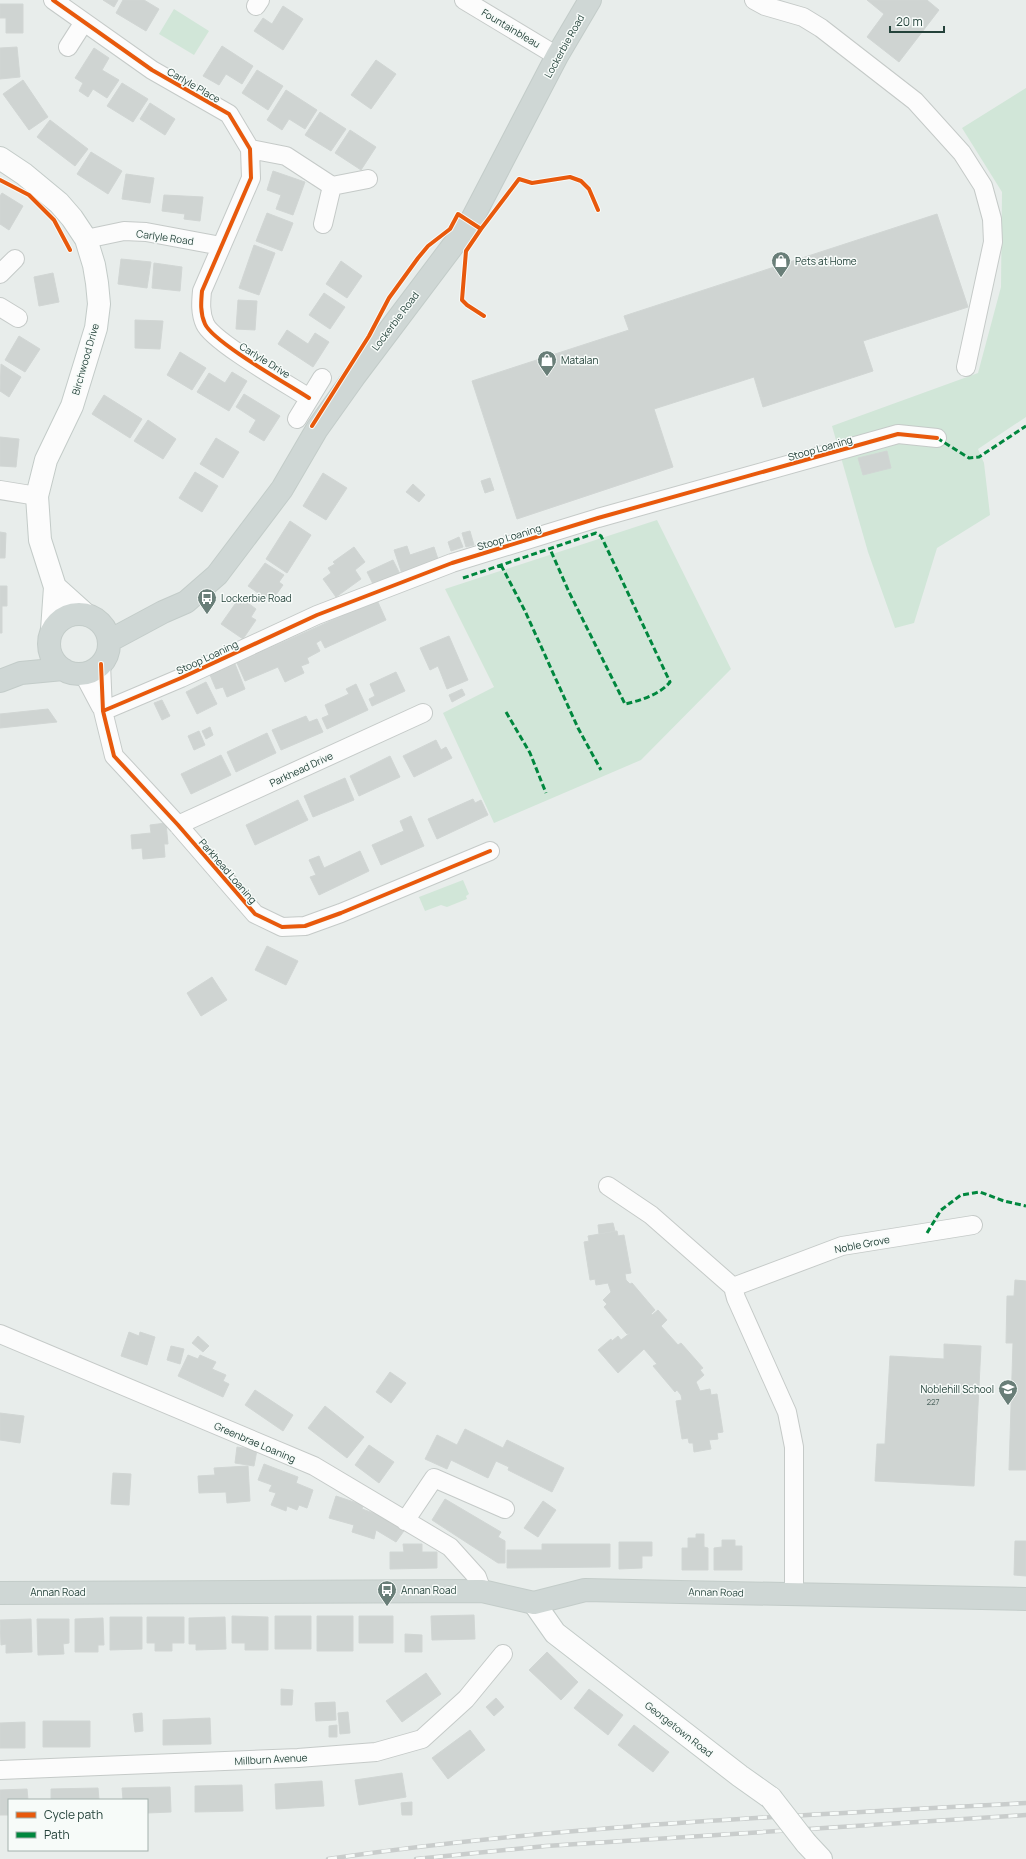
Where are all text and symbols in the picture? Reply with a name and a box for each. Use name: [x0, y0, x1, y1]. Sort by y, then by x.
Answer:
street label: Fountainbleau: [479, 5, 543, 51]
scale bar: [890, 8, 944, 34]
street label: Lockerbie Road: [541, 12, 587, 80]
text: 20 m: [896, 13, 923, 30]
street label: Carlyle Place: [165, 64, 223, 106]
street label: Carlyle Road: [135, 226, 195, 248]
shop icon: Pets at Home: [770, 250, 792, 278]
place label: Pets at Home: [795, 254, 857, 268]
street label: Lockerbie Road: [368, 289, 422, 353]
street label: Birchwood Drive: [68, 321, 102, 397]
street label: Carlyle Drive: [237, 339, 293, 381]
shop icon: Matalan: [536, 349, 558, 377]
place label: Matalan: [561, 353, 598, 367]
street label: Stoop Loaning: [786, 432, 854, 464]
street label: Stoop Loaning: [475, 521, 543, 553]
bus stop icon: Lockerbie Road: [196, 587, 218, 615]
place label: Lockerbie Road: [221, 591, 292, 605]
street label: Stoop Loaning: [174, 637, 240, 677]
street label: Parkhead Drive: [267, 748, 335, 790]
street label: Parkhead Loaning: [196, 836, 260, 907]
street label: Noble Grove: [833, 1232, 891, 1256]
school or university icon: Noblehill School: [997, 1378, 1019, 1406]
place label: Noblehill School: [920, 1382, 994, 1396]
house number: 227: [926, 1396, 940, 1407]
street label: Greenbrae Loaning: [212, 1418, 298, 1466]
bus stop icon: Annan Road: [376, 1579, 398, 1607]
place label: Annan Road: [401, 1583, 456, 1597]
street label: Annan Road: [30, 1585, 86, 1599]
street label: Annan Road: [688, 1585, 744, 1599]
street label: Georgetown Road: [642, 1698, 716, 1760]
street label: Millburn Avenue: [234, 1750, 308, 1768]
legend: [8, 1799, 148, 1851]
text: Cycle path: [44, 1806, 103, 1823]
text: Path: [44, 1826, 70, 1843]

